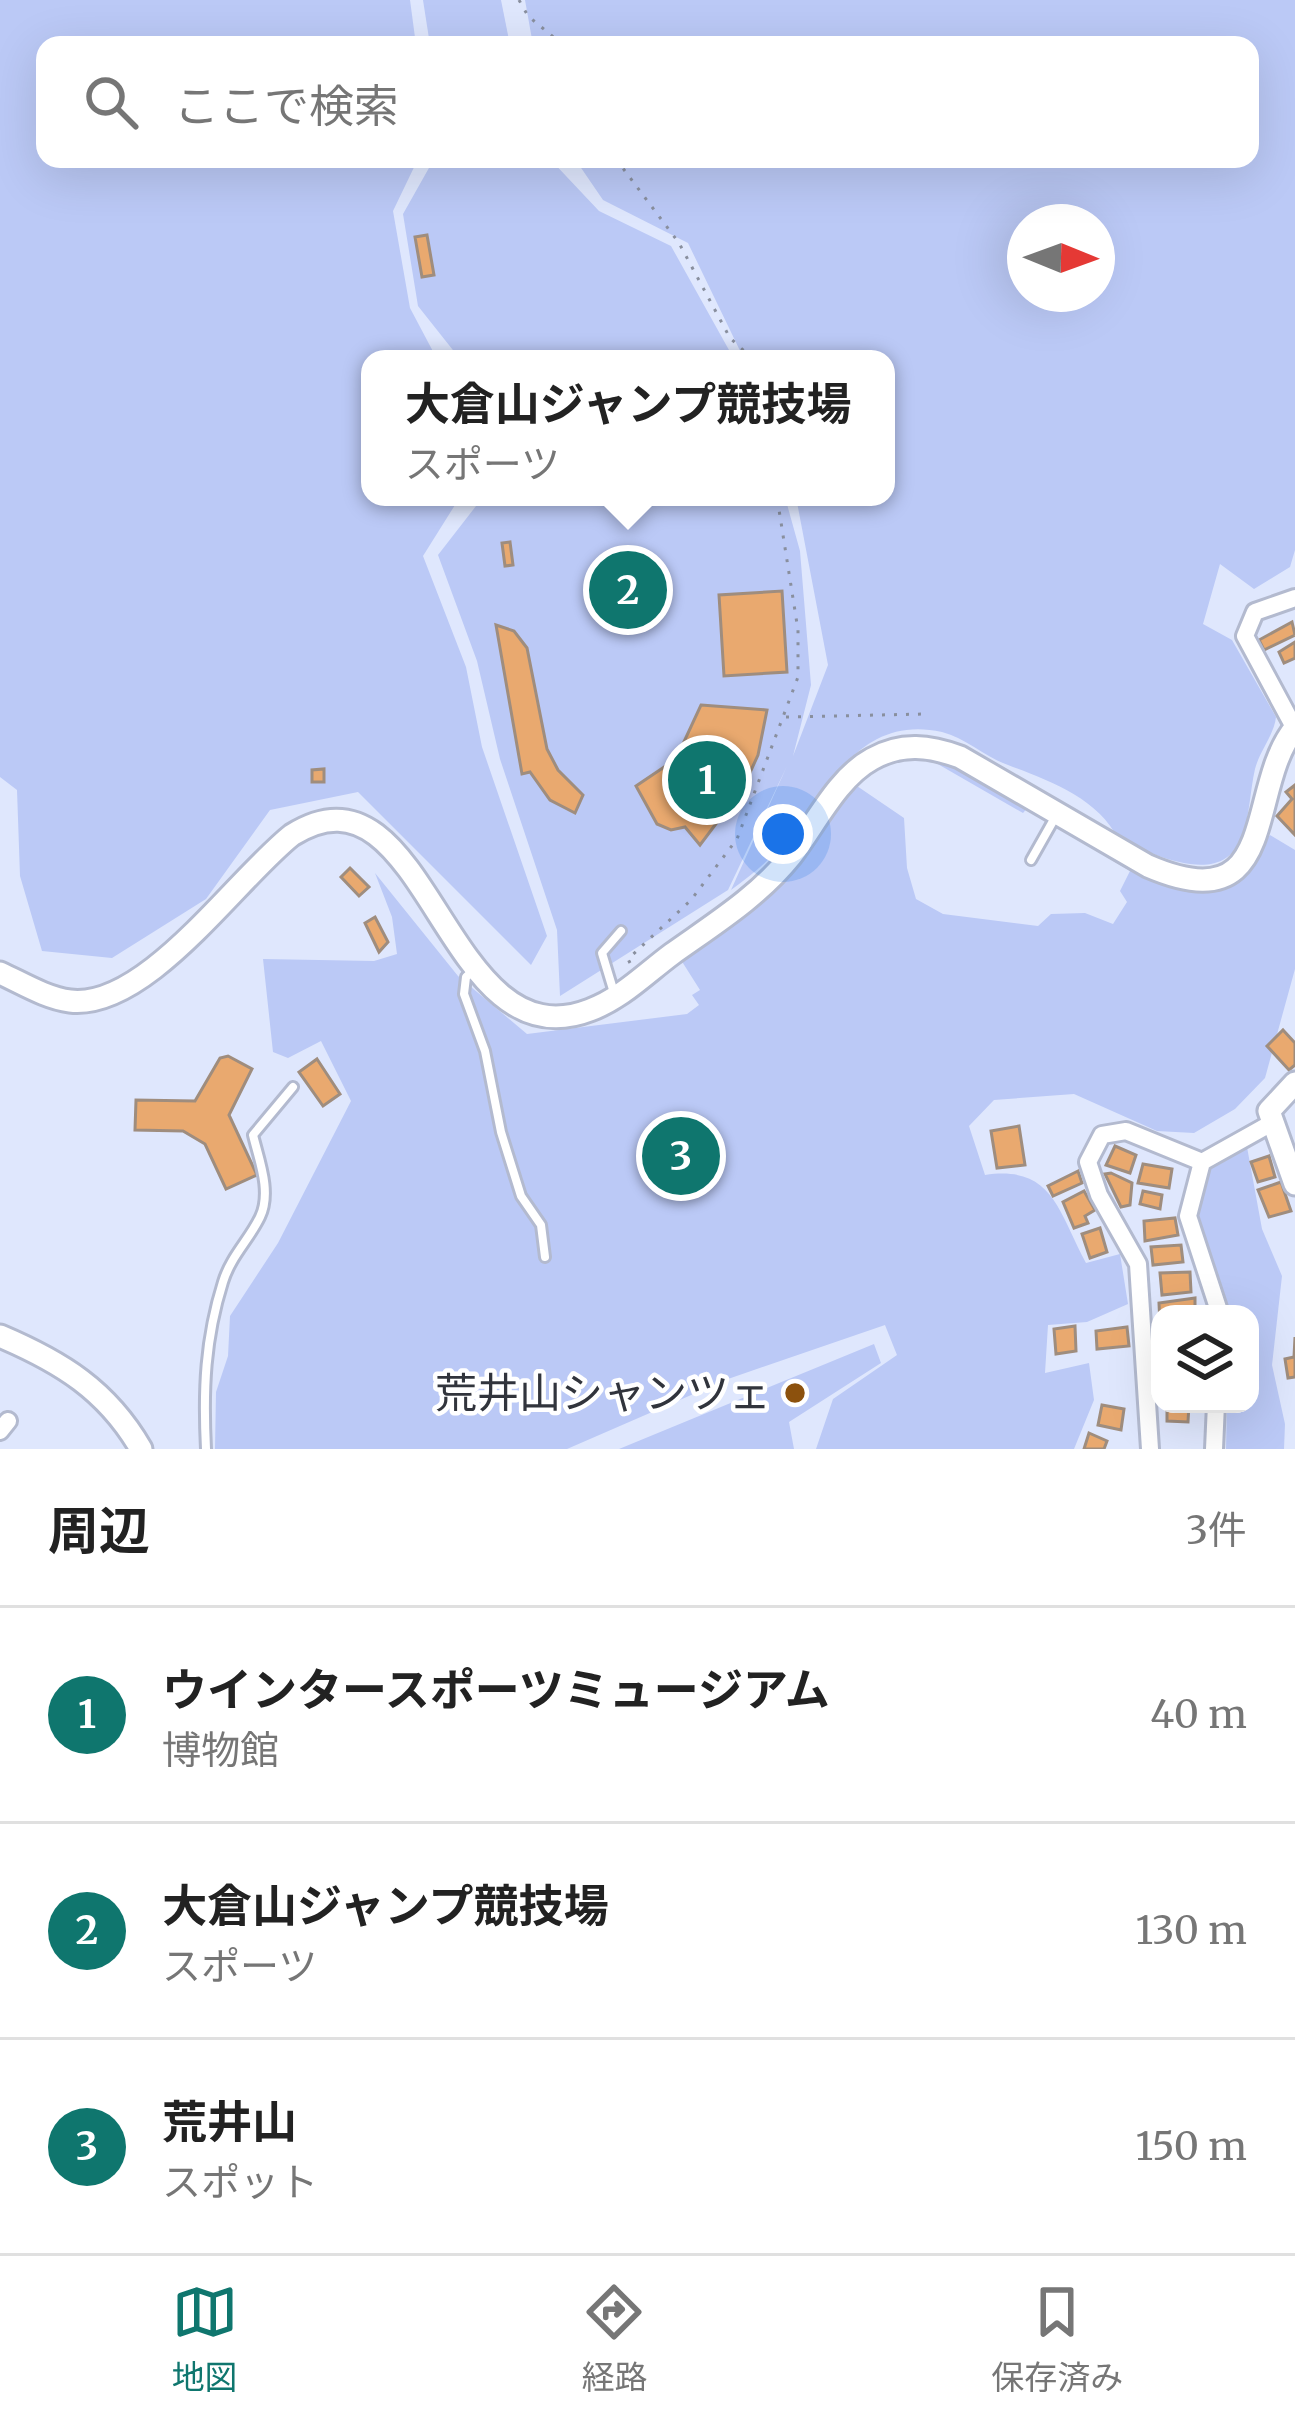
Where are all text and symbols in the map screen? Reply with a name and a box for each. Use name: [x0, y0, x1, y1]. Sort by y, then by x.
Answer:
search box: [36, 36, 1259, 168]
icon: search: [78, 69, 144, 135]
text: ここで検索: [174, 78, 399, 134]
north arrow: [1007, 204, 1115, 312]
popup: [361, 350, 895, 506]
text: 大倉山ジャンプ競技場: [405, 376, 851, 432]
text: スポーツ: [405, 440, 560, 489]
pin: 2: [589, 545, 667, 635]
pin: 1: [668, 735, 746, 825]
your location: [753, 804, 813, 864]
pin: 3: [642, 1111, 720, 1201]
map controls: [1151, 1305, 1259, 1413]
button: layers: [1151, 1305, 1259, 1413]
place label: 荒井山シャンツェ: [435, 1367, 771, 1419]
marker: 荒井山シャンツェ: [782, 1380, 808, 1406]
text: 周辺: [48, 1499, 150, 1563]
text: 3件: [1186, 1506, 1247, 1555]
text: ウインタースポーツミュージアム: [162, 1662, 830, 1718]
text: 1: [78, 1690, 96, 1739]
text: 40 m: [1150, 1690, 1247, 1739]
text: 博物館: [162, 1726, 279, 1775]
text: 大倉山ジャンプ競技場: [162, 1878, 608, 1934]
text: 2: [76, 1906, 98, 1955]
text: 130 m: [1135, 1906, 1247, 1955]
text: スポーツ: [162, 1942, 317, 1991]
text: 荒井山: [162, 2094, 297, 2150]
text: 3: [76, 2122, 98, 2171]
text: 150 m: [1135, 2122, 1247, 2171]
text: スポット: [162, 2158, 318, 2207]
tab: 地図: [172, 2279, 238, 2399]
tab: 経路: [581, 2279, 647, 2399]
tab: 保存済み: [991, 2279, 1123, 2399]

